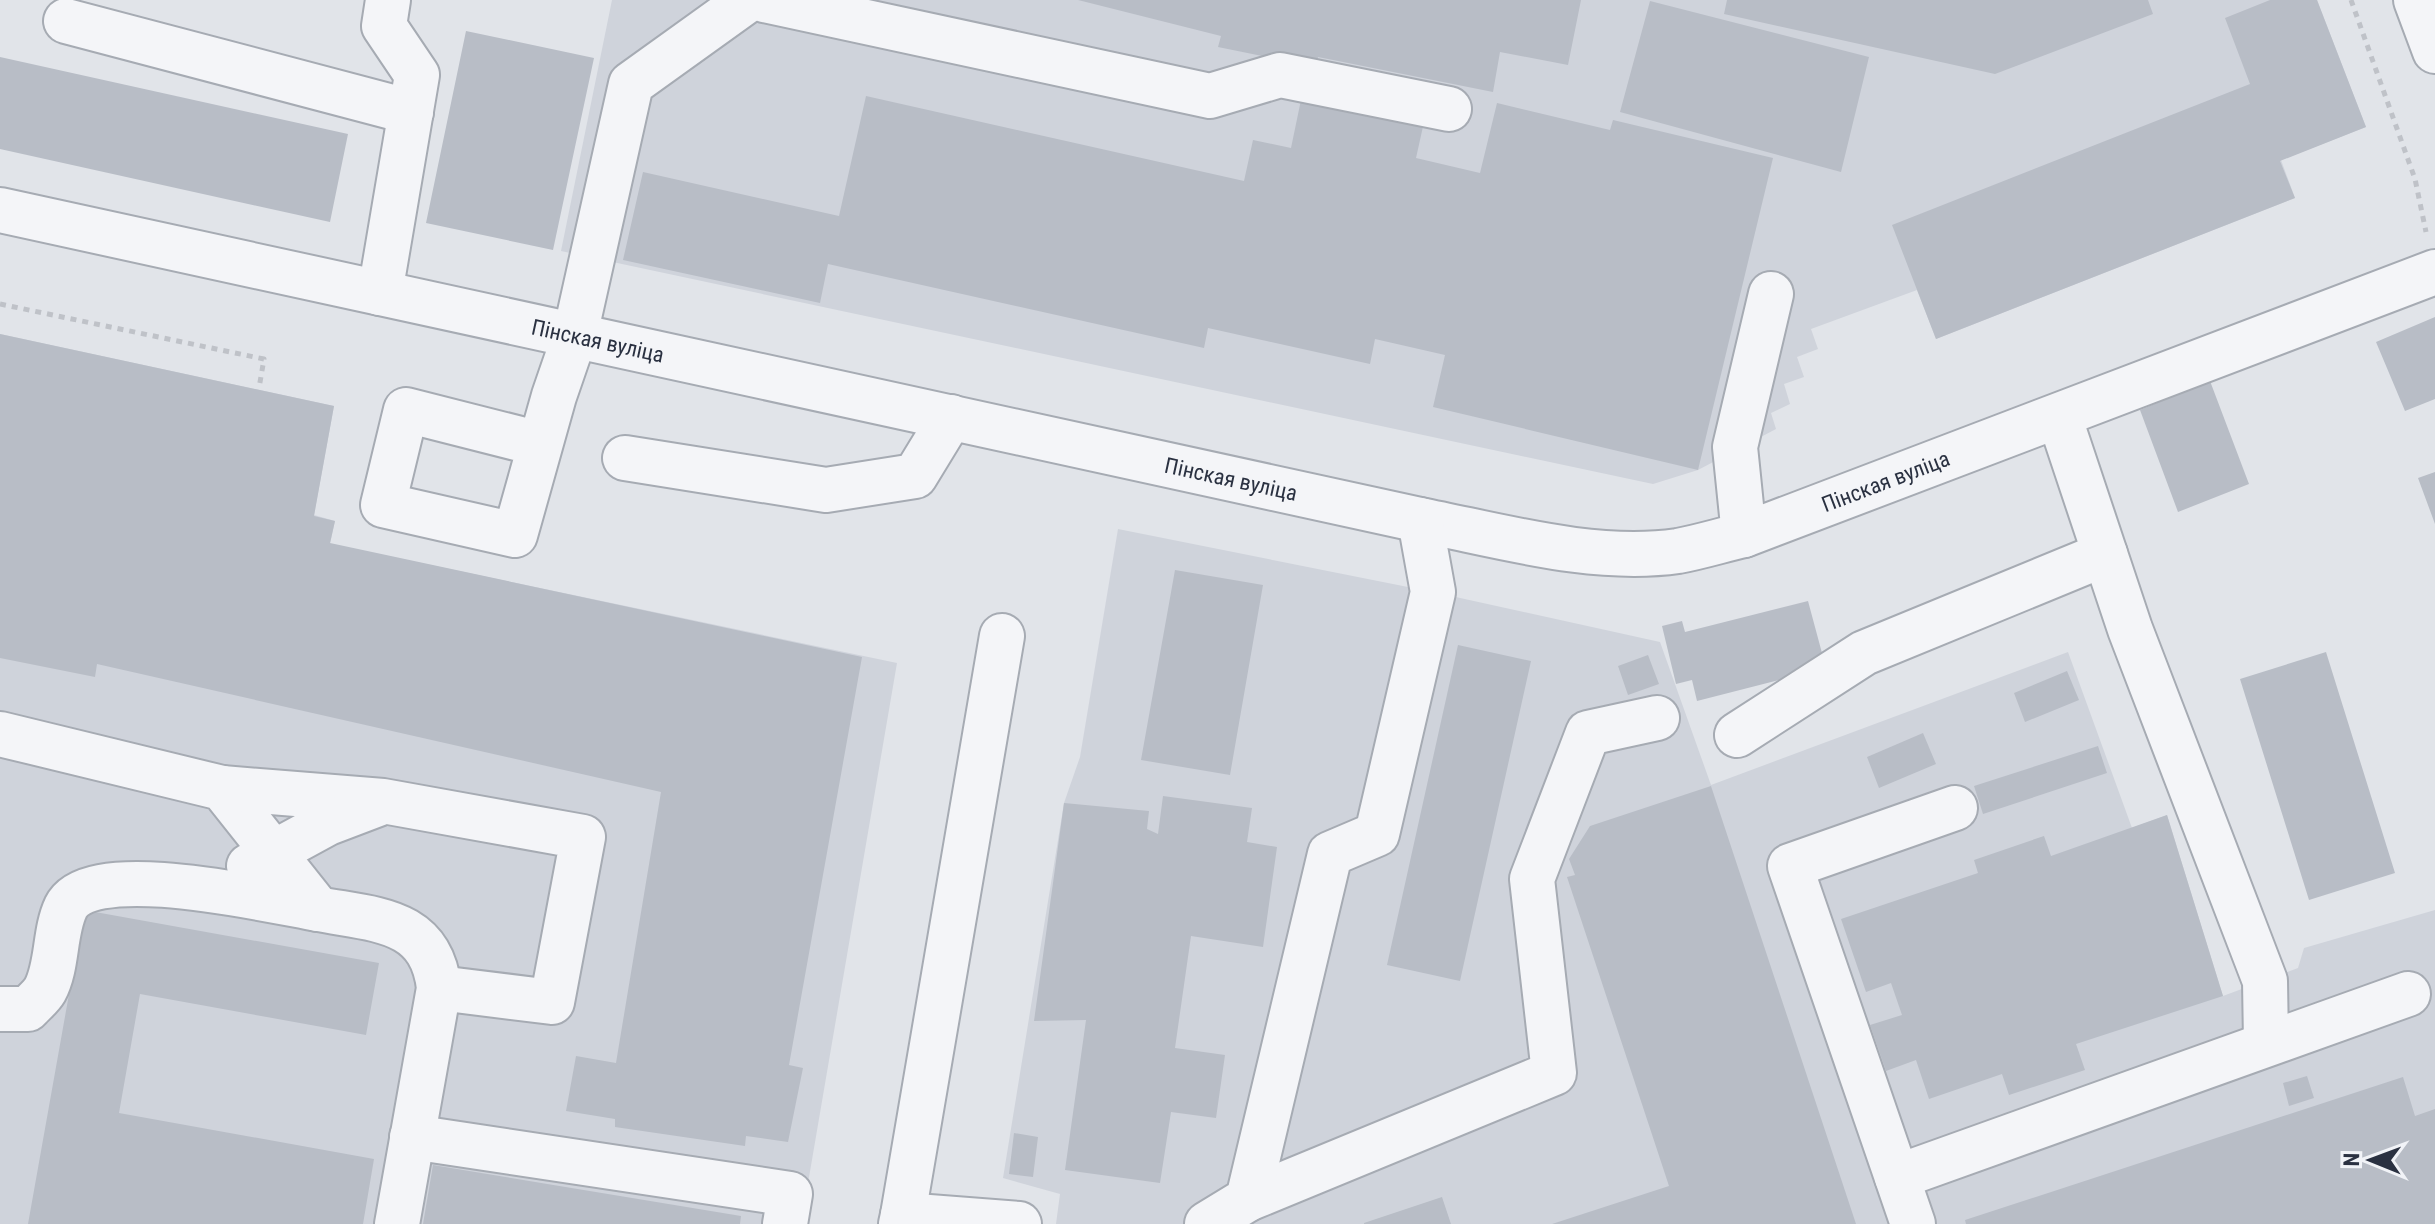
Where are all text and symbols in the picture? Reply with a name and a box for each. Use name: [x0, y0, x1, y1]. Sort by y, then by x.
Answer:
street label: Пінская вуліца: [529, 314, 667, 367]
street label: Пінская вуліца: [1818, 445, 1953, 517]
street label: Пінская вуліца: [1162, 452, 1300, 505]
north arrow: [2331, 1120, 2411, 1200]
text: N: [2339, 1153, 2364, 1167]

